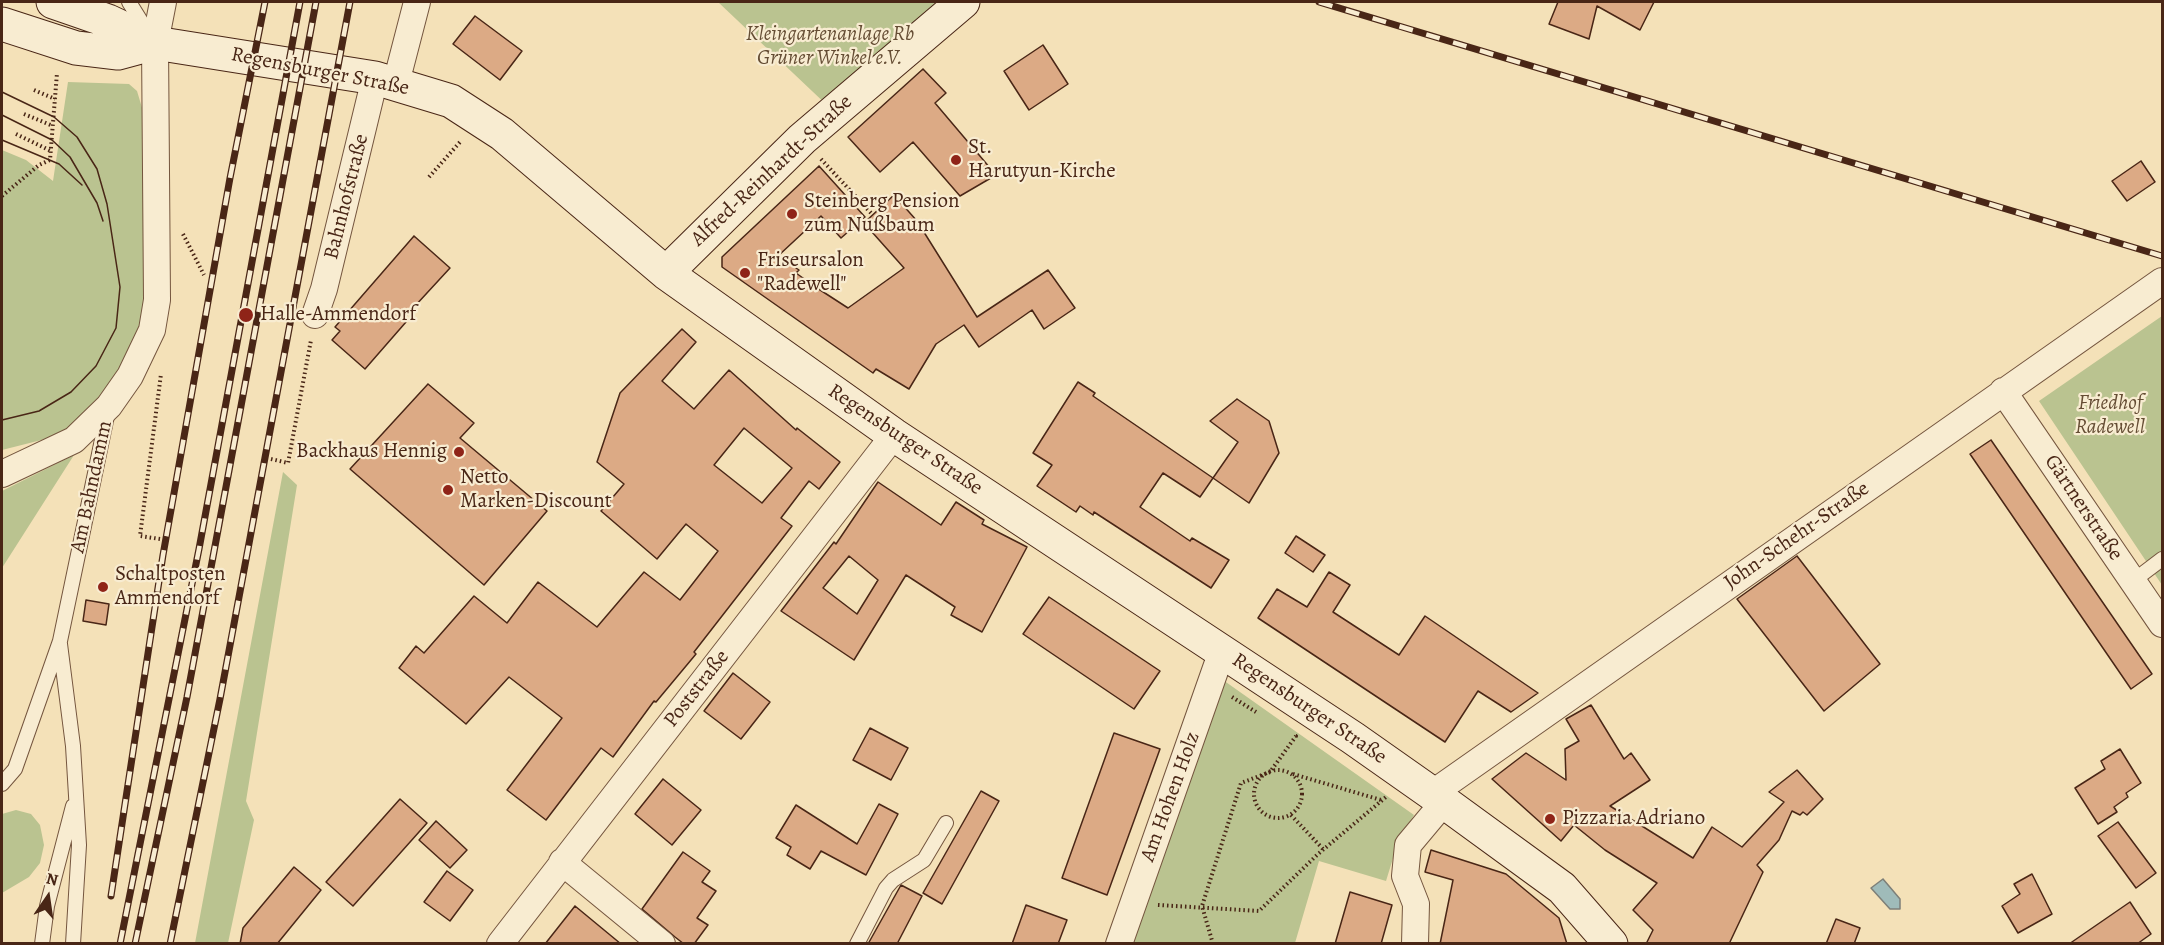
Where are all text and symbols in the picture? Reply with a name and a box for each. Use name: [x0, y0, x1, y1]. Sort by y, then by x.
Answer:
park label: Kleingartenanlage Rb Grüner Winkel e.V.: [746, 22, 914, 72]
street label: Regensburger Straße: [229, 42, 411, 102]
street label: Alfred-Reinhardt-Straße: [686, 90, 858, 252]
street label: Bahnhofstraße: [319, 132, 375, 262]
place label: St. Harutyun-Kirche: [968, 135, 1116, 185]
marker: St. Harutyun-Kirche: [949, 153, 963, 167]
place label: Steinberg Pension zum Nußbaum: [804, 189, 960, 239]
marker: Steinberg Pension zum Nußbaum: [785, 207, 799, 221]
place label: Friseursalon "Radewell": [757, 248, 864, 298]
marker: Friseursalon "Radewell": [738, 266, 752, 280]
place label: Halle-Ammendorf: [260, 302, 416, 328]
marker: Halle-Ammendorf: [237, 306, 255, 324]
street label: Regensburger Straße: [823, 379, 987, 501]
park label: Friedhof Radewell: [2075, 391, 2145, 441]
street label: Am Bahndamm: [66, 419, 118, 555]
place label: Backhaus Hennig: [296, 439, 447, 465]
marker: Backhaus Hennig: [452, 445, 466, 459]
street label: Gärtnerstraße: [2038, 450, 2128, 566]
place label: Netto Marken-Discount: [460, 465, 612, 515]
street label: John-Schehr-Straße: [1719, 476, 1875, 596]
marker: Netto Marken-Discount: [441, 483, 455, 497]
place label: Schaltposten Ammendorf: [115, 562, 226, 612]
marker: Schaltposten Ammendorf: [96, 580, 110, 594]
street label: Poststraße: [659, 645, 735, 733]
street label: Regensburger Straße: [1227, 648, 1391, 770]
street label: Am Hohen Holz: [1136, 729, 1206, 865]
place label: Pizzaria Adriano: [1562, 806, 1705, 832]
marker: Pizzaria Adriano: [1543, 812, 1557, 826]
north arrow: [18, 867, 78, 927]
text: N: [44, 867, 60, 891]

